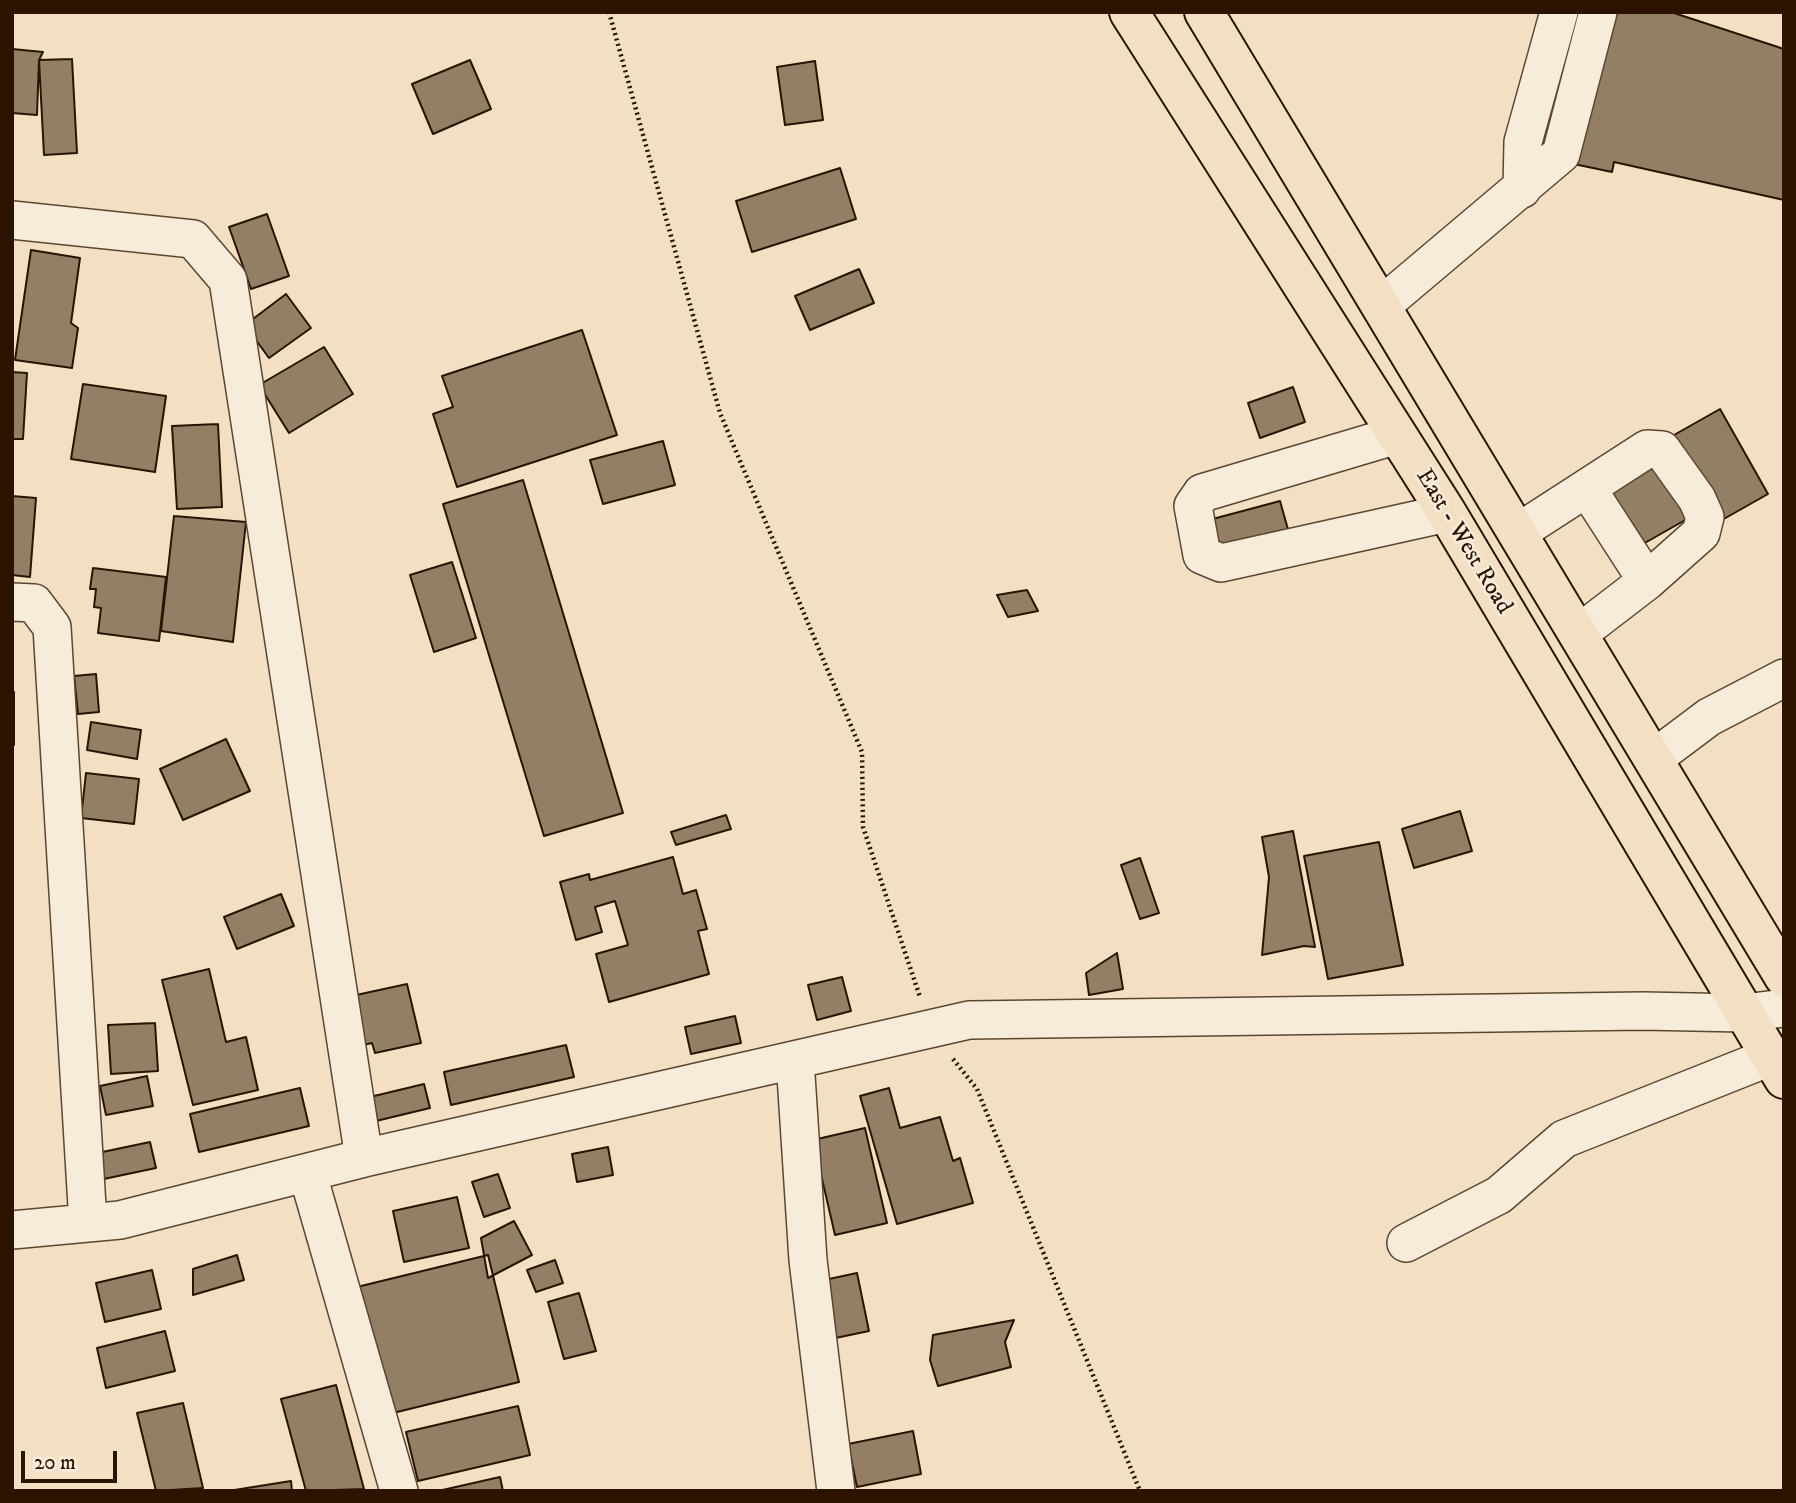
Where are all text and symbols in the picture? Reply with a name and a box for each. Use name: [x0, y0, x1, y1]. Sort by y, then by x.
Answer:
street label: East - West Road: [1408, 464, 1518, 620]
scale bar: [24, 1436, 121, 1480]
text: 20 m: [34, 1450, 76, 1476]

